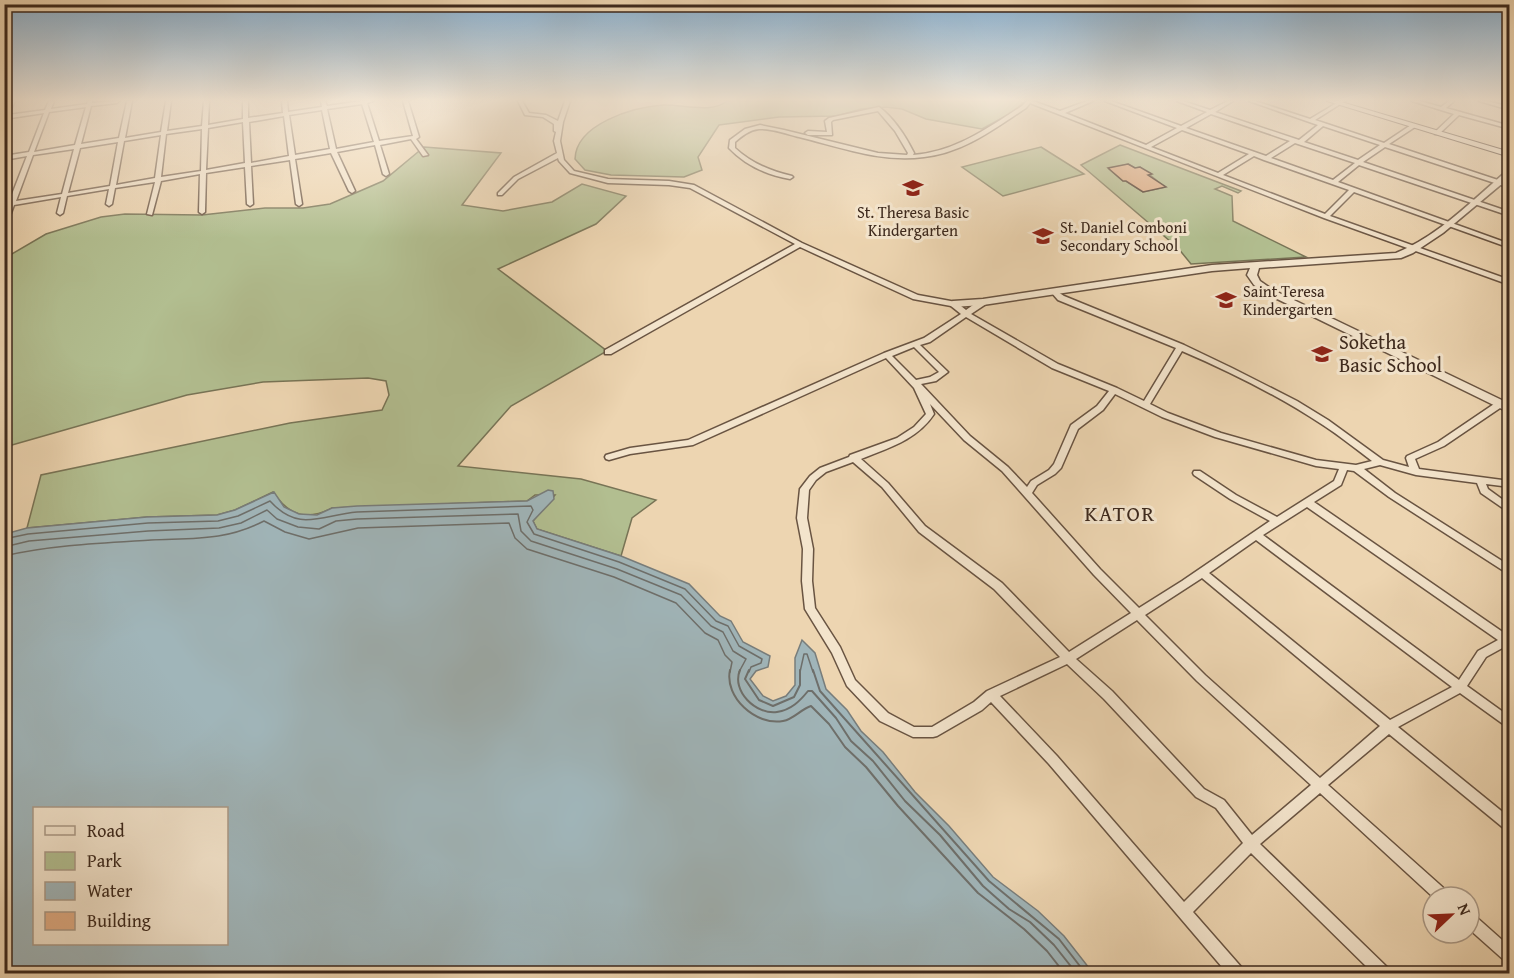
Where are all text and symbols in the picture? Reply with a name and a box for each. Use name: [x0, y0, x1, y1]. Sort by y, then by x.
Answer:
school or university icon: St. Theresa Basic Kindergarten: [901, 176, 925, 200]
place label: St. Theresa Basic Kindergarten: [857, 200, 969, 242]
place label: St. Daniel Comboni Secondary School: [1060, 215, 1188, 257]
school or university icon: St. Daniel Comboni Secondary School: [1031, 224, 1055, 248]
place label: Saint Teresa Kindergarten: [1243, 279, 1333, 321]
school or university icon: Saint Teresa Kindergarten: [1214, 288, 1238, 312]
place label: Soketha Basic School: [1339, 327, 1443, 379]
school or university icon: Soketha Basic School: [1310, 342, 1334, 366]
district label: KATOR: [1084, 497, 1156, 529]
legend: [33, 807, 228, 945]
text: Road: [87, 817, 125, 844]
text: Park: [87, 847, 123, 874]
text: Water: [87, 877, 133, 904]
north arrow: [1421, 885, 1481, 945]
text: N: [1452, 900, 1478, 919]
text: Building: [87, 907, 151, 934]

